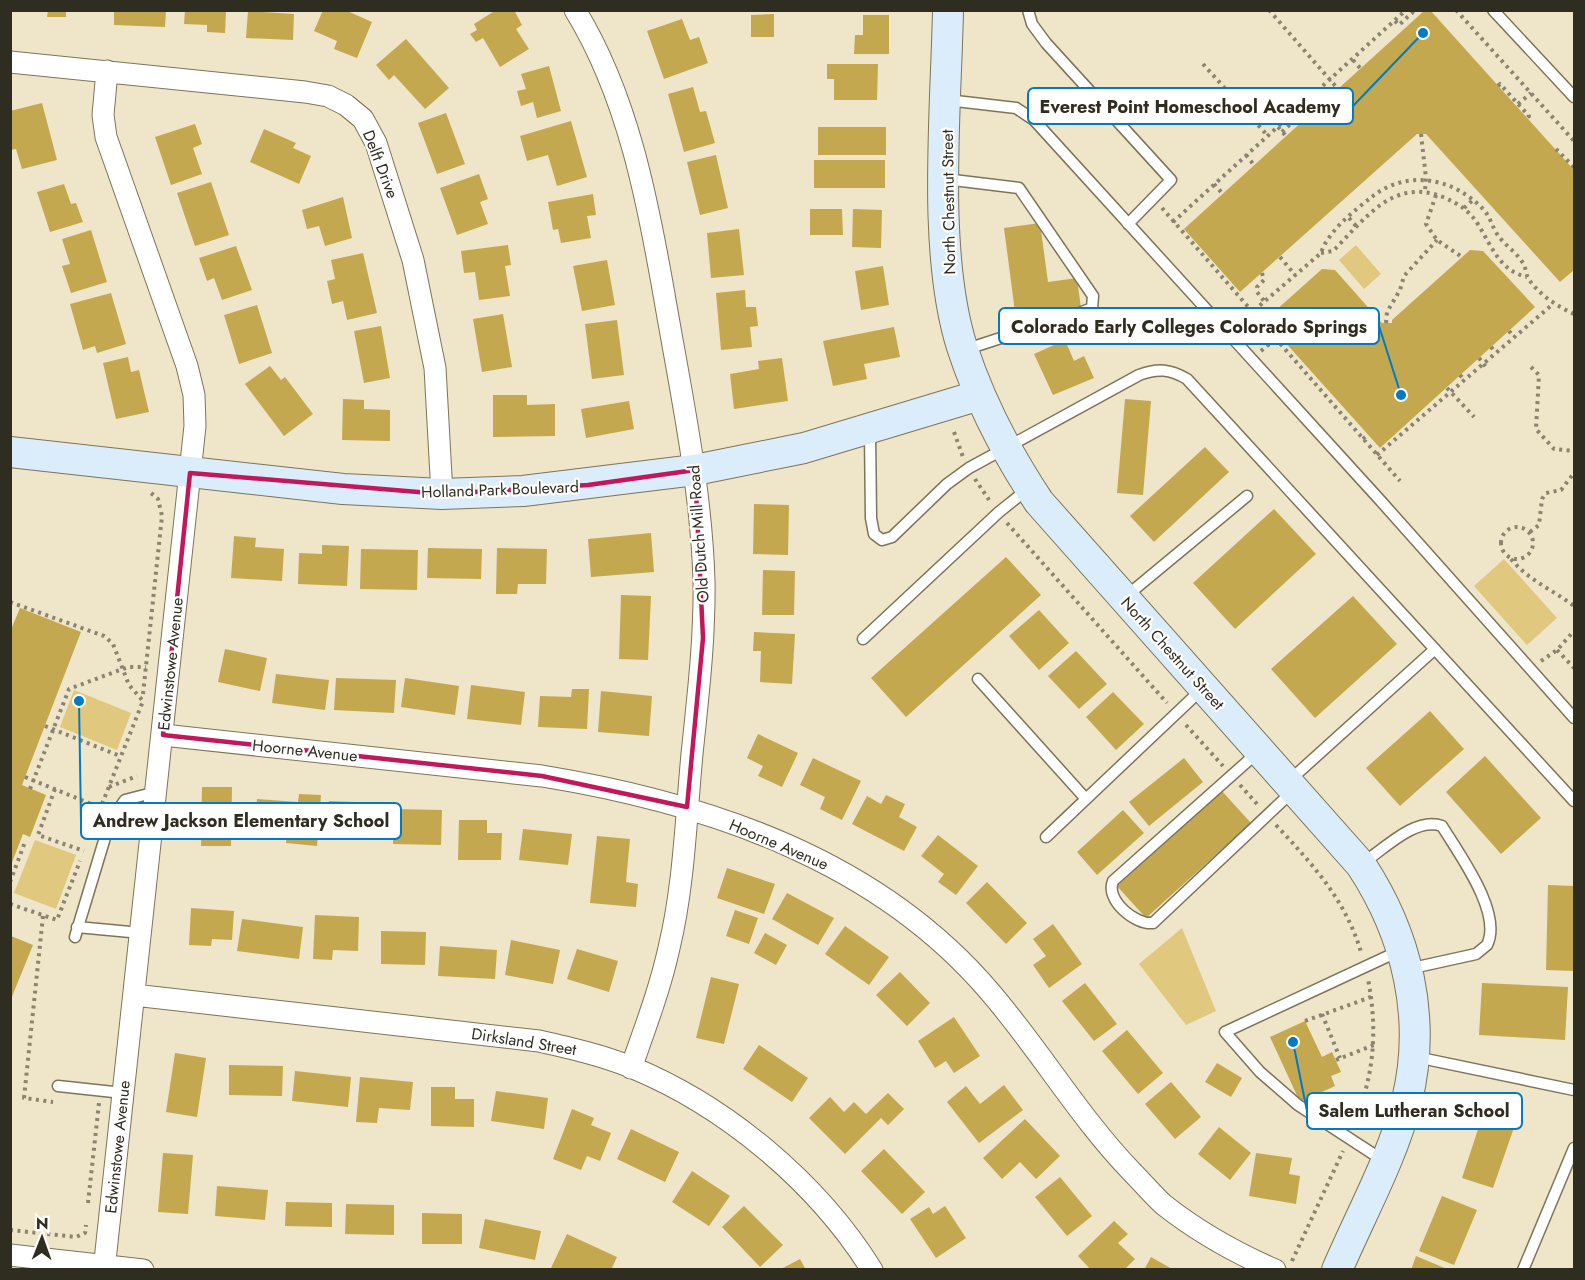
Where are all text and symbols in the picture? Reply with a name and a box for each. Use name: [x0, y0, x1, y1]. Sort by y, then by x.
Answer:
callout: Everest Point Homeschool Academy: [1028, 88, 1353, 124]
text: Everest Point Homeschool Academy: [1040, 94, 1341, 120]
street label: Delft Drive: [357, 127, 404, 202]
street label: North Chestnut Street: [936, 129, 961, 275]
callout: Colorado Early Colleges Colorado Springs: [999, 308, 1379, 344]
text: Colorado Early Colleges Colorado Springs: [1011, 314, 1367, 340]
street label: Old Dutch Mill Road: [682, 464, 715, 604]
street label: Holland Park Boulevard: [421, 475, 579, 504]
street label: North Chestnut Street: [1116, 592, 1230, 715]
street label: Edwinstowe Avenue: [152, 596, 189, 732]
street label: Hoorne Avenue: [251, 734, 359, 767]
callout: Andrew Jackson Elementary School: [81, 803, 401, 839]
text: Andrew Jackson Elementary School: [92, 808, 389, 834]
street label: Hoorne Avenue: [726, 813, 832, 876]
street label: Dirksland Street: [470, 1022, 578, 1061]
street label: Edwinstowe Avenue: [99, 1079, 136, 1215]
callout: Salem Lutheran School: [1307, 1093, 1522, 1129]
text: Salem Lutheran School: [1318, 1098, 1510, 1124]
north arrow: [12, 1208, 72, 1268]
text: N: [36, 1212, 49, 1235]

